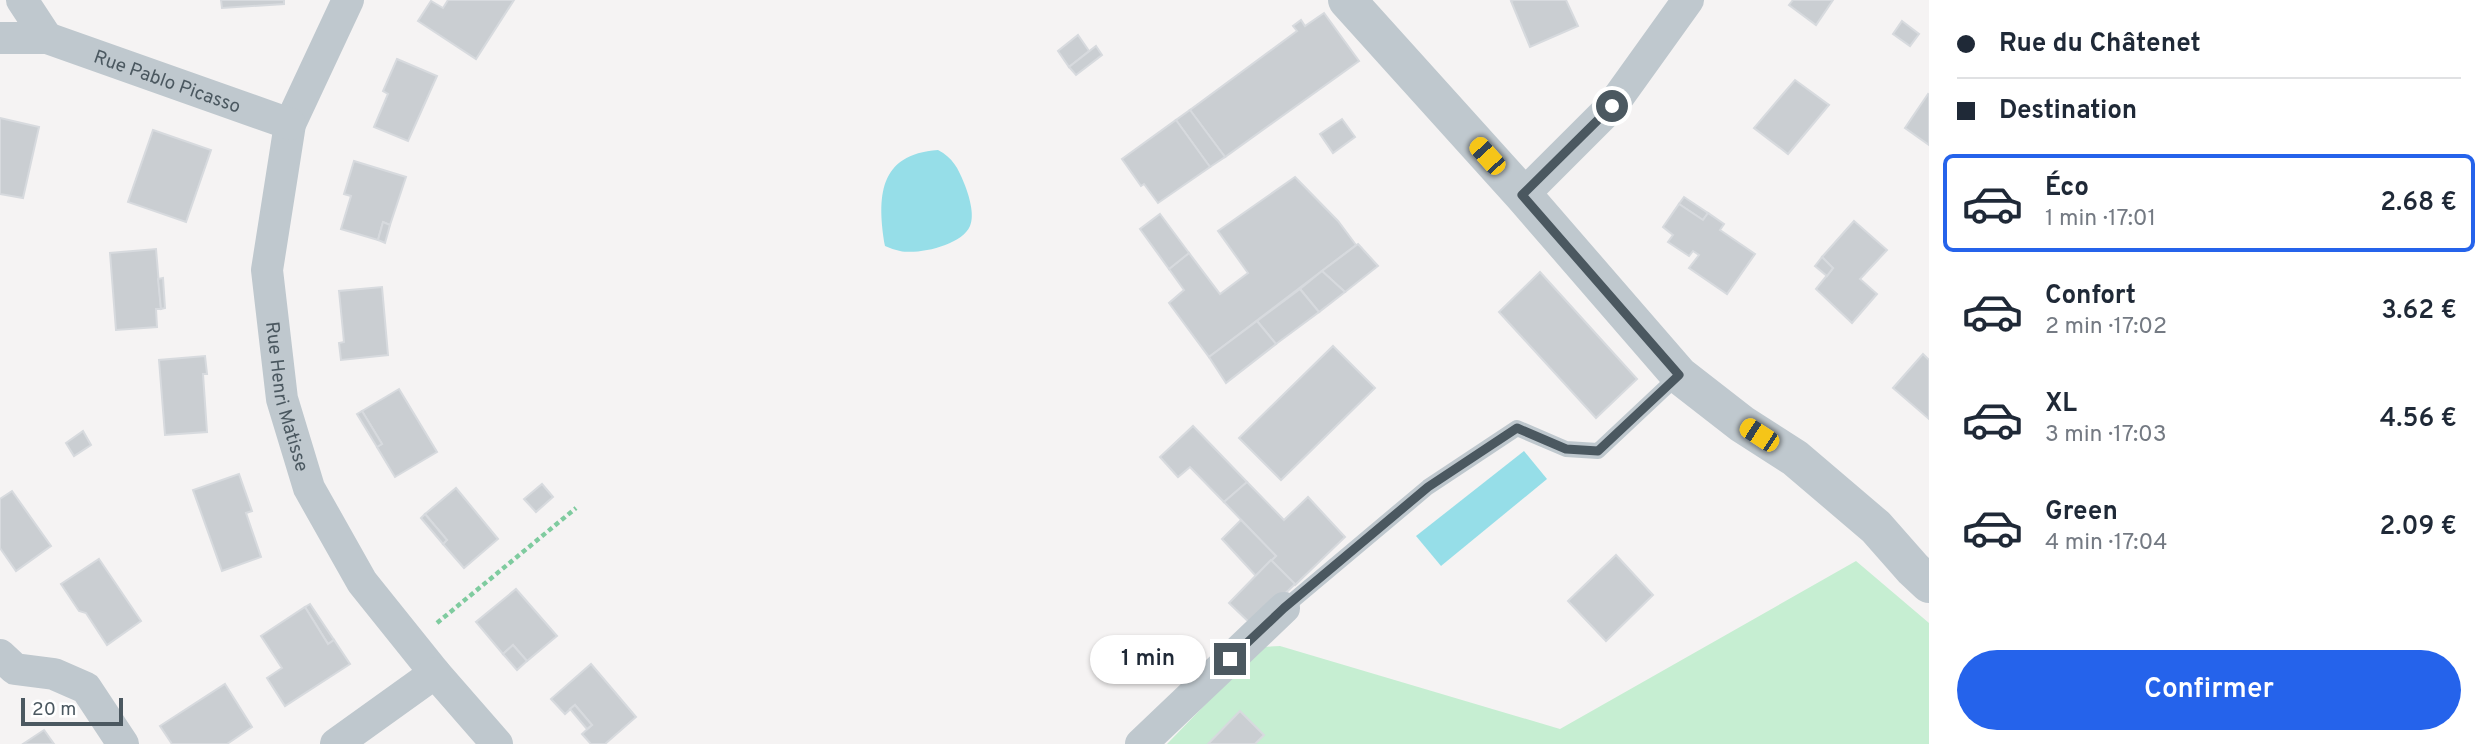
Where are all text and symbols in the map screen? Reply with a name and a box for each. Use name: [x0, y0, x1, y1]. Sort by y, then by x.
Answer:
text: Rue du Châtenet: [1999, 28, 2201, 61]
street label: Rue Pablo Picasso: [90, 46, 244, 120]
route start: [1596, 90, 1628, 122]
text: Destination: [1999, 95, 2137, 128]
car: [1466, 133, 1509, 179]
icon: car: [1961, 172, 2024, 235]
text: Éco: [2045, 172, 2089, 205]
text: 2.68 €: [2380, 187, 2457, 220]
text: 1 min · 17:01: [2045, 205, 2156, 234]
icon: car: [1961, 280, 2024, 343]
text: Confort: [2045, 280, 2136, 313]
text: 3.62 €: [2381, 295, 2457, 328]
text: 2 min · 17:02: [2045, 313, 2167, 342]
street label: Rue Henri Matisse: [259, 320, 313, 475]
icon: car: [1961, 388, 2024, 451]
text: XL: [2045, 388, 2077, 421]
text: 4.56 €: [2380, 403, 2457, 436]
car: [1736, 415, 1783, 455]
text: 3 min · 17:03: [2045, 421, 2167, 450]
icon: car: [1961, 496, 2024, 559]
text: Green: [2045, 496, 2118, 529]
text: 2.09 €: [2379, 511, 2457, 544]
text: 4 min · 17:04: [2045, 529, 2168, 558]
callout: 1 min: [1090, 634, 1206, 684]
route end: [1214, 643, 1246, 675]
text: 1 min: [1121, 645, 1175, 674]
button: Confirmer: [1957, 650, 2461, 730]
scale bar: [21, 695, 122, 727]
text: 20 m: [32, 698, 76, 722]

